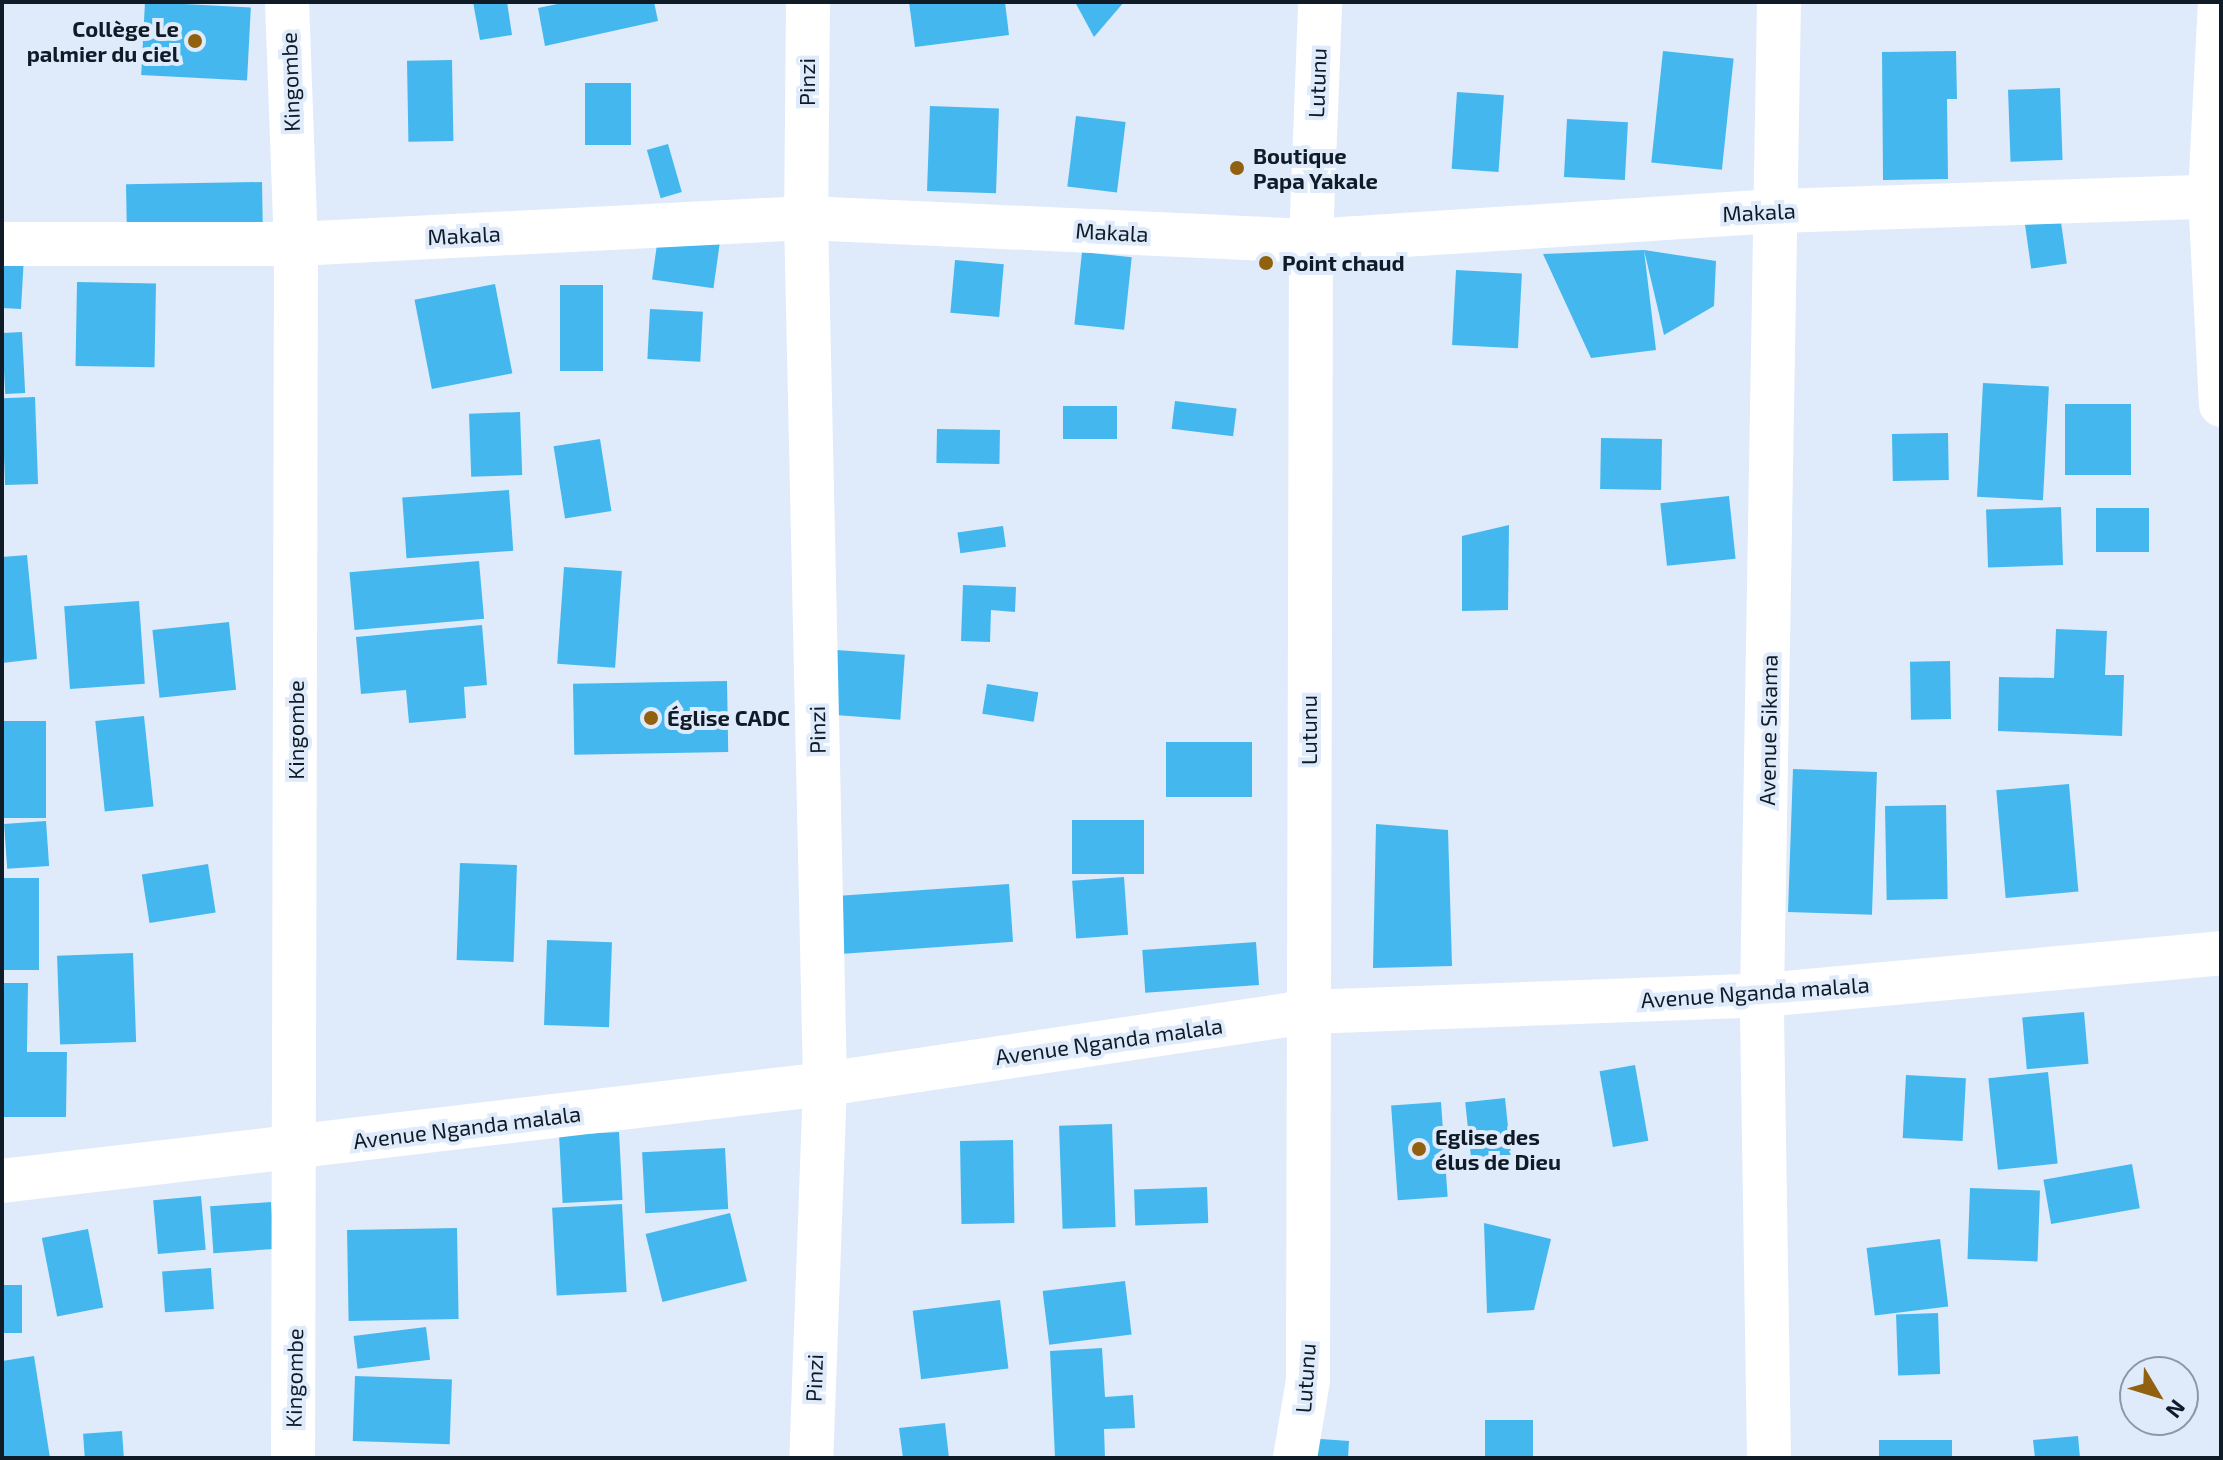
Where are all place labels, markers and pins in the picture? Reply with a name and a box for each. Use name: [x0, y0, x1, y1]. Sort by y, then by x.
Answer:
place label: Collège Le palmier du ciel: [26, 15, 179, 66]
marker: Collège Le palmier du ciel: [186, 32, 204, 50]
place label: Boutique Papa Yakale: [1253, 142, 1379, 194]
marker: Boutique Papa Yakale: [1228, 159, 1246, 177]
place label: Point chaud: [1282, 250, 1405, 276]
marker: Point chaud: [1257, 254, 1275, 272]
place label: Église CADC: [667, 705, 790, 731]
marker: Église CADC: [642, 709, 660, 727]
place label: Eglise des élus de Dieu: [1435, 1123, 1561, 1174]
marker: Eglise des élus de Dieu: [1410, 1140, 1428, 1158]

